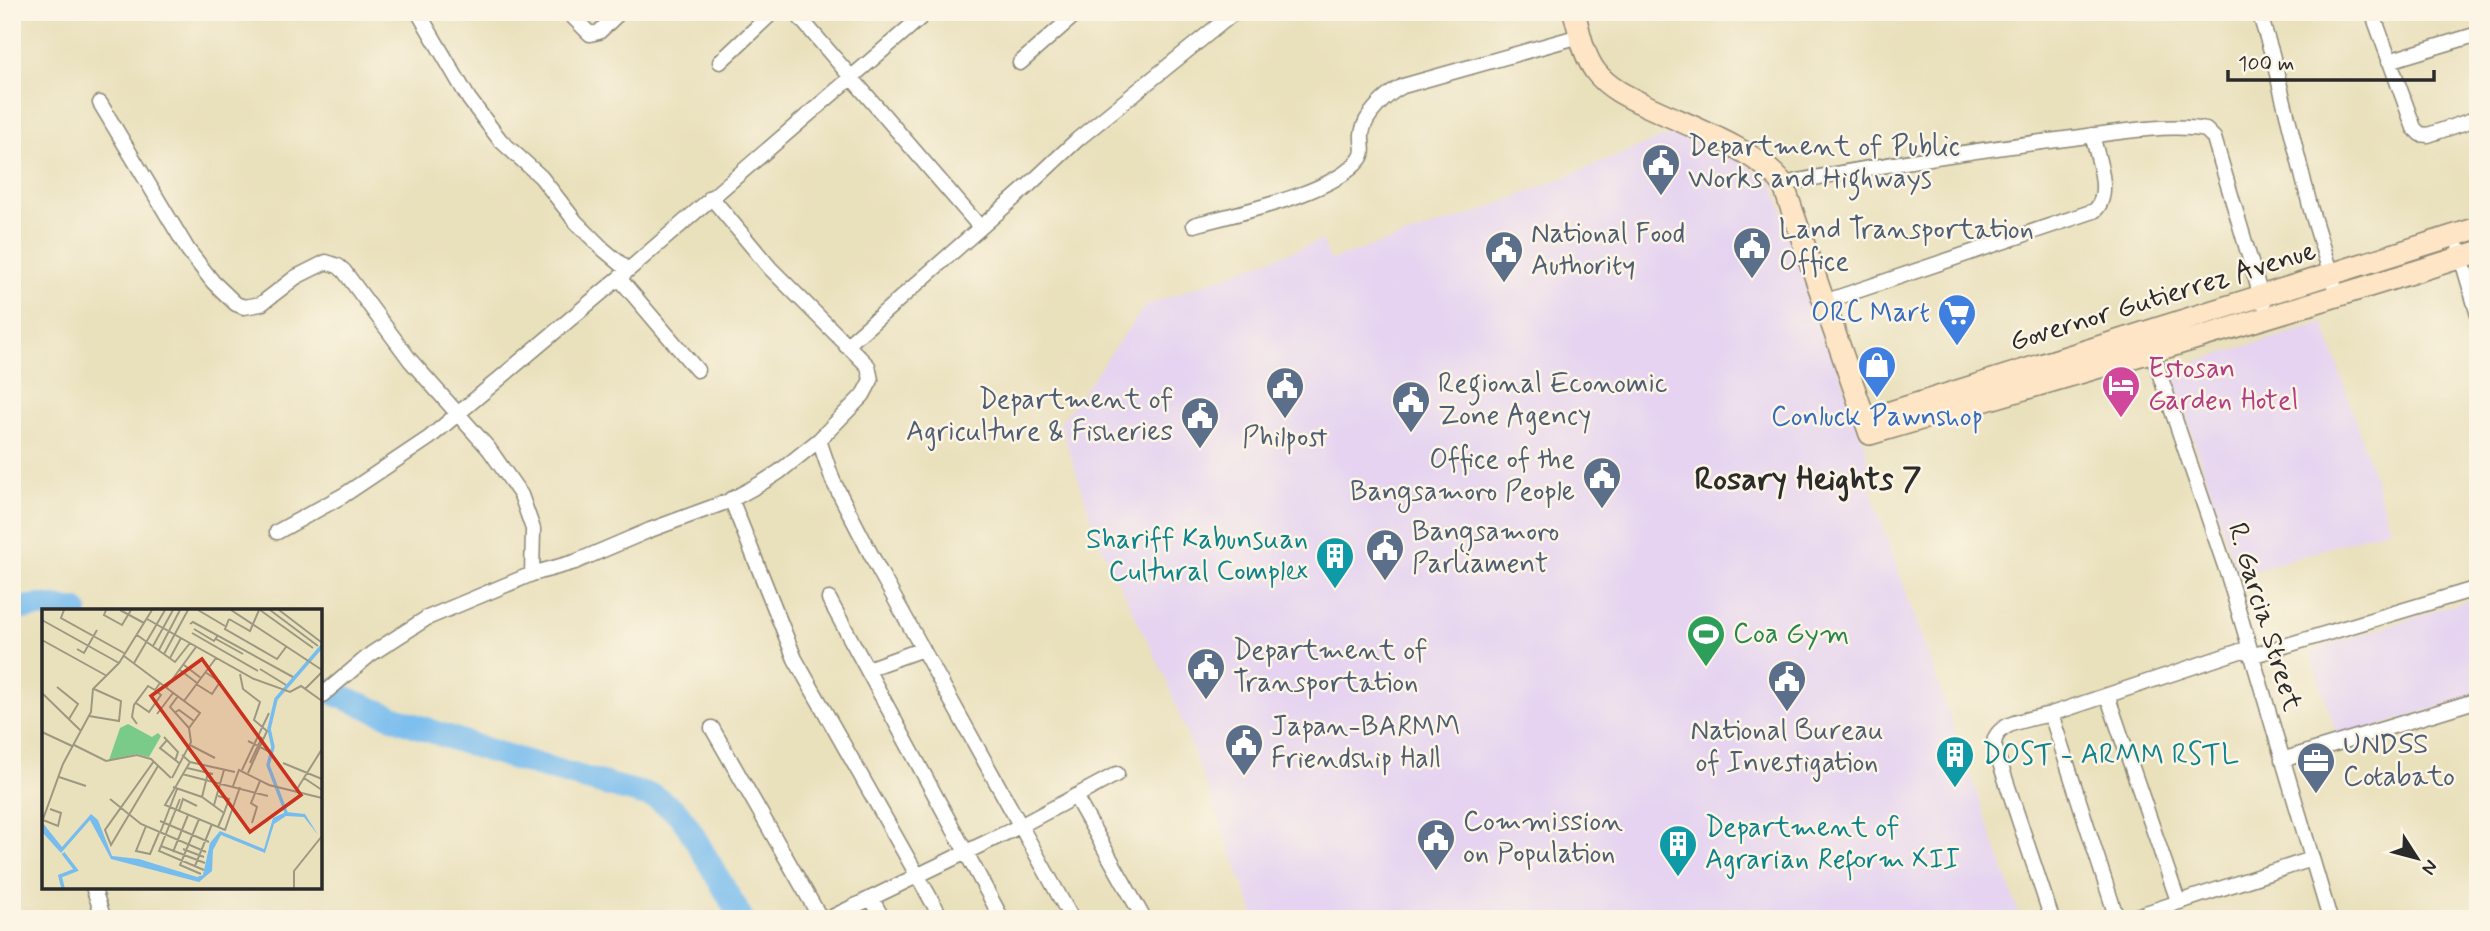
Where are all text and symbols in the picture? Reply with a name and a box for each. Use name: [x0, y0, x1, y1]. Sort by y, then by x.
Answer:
scale bar: [2228, 38, 2434, 82]
text: 100 m: [2238, 50, 2294, 78]
place label: Department of Public Works and Highways: [1688, 129, 1960, 201]
public building icon: Department of Public Works and Highways: [1640, 142, 1682, 197]
place label: Land Transportation Office: [1779, 212, 2034, 281]
place label: National Food Authority: [1531, 216, 1685, 285]
public building icon: Land Transportation Office: [1731, 225, 1773, 280]
public building icon: National Food Authority: [1483, 229, 1525, 284]
street label: Governor Gutierrez Avenue: [2005, 233, 2321, 361]
supermarket icon: ORC Mart: [1936, 292, 1978, 347]
place label: ORC Mart: [1811, 295, 1930, 332]
shop icon: Conluck Pawnshop: [1856, 344, 1898, 399]
place label: Estosan Garden Hotel: [2148, 351, 2299, 420]
hotel icon: Estosan Garden Hotel: [2100, 364, 2142, 419]
public building icon: Philpost: [1264, 365, 1306, 420]
place label: Regional Economic Zone Agency: [1438, 366, 1668, 435]
public building icon: Regional Economic Zone Agency: [1390, 379, 1432, 434]
place label: Department of Agriculture & Fisheries: [906, 382, 1173, 451]
public building icon: Department of Agriculture & Fisheries: [1179, 395, 1221, 450]
place label: Conluck Pawnshop: [1771, 399, 1983, 436]
place label: Philpost: [1242, 420, 1328, 457]
place label: Office of the Bangsamoro People: [1350, 442, 1575, 513]
public building icon: Office of the Bangsamoro People: [1581, 455, 1623, 510]
district label: Rosary Heights 7: [1695, 459, 1922, 502]
place label: Bangsamoro Parliament: [1412, 514, 1559, 583]
street label: R. Garcia Street: [2218, 518, 2310, 716]
place label: Shariff Kabunsuan Cultural Complex: [1086, 522, 1308, 591]
public building icon: Bangsamoro Parliament: [1364, 527, 1406, 582]
building icon: Shariff Kabunsuan Cultural Complex: [1314, 535, 1356, 590]
inset map: [42, 609, 322, 889]
sports icon: Coa Gym: [1685, 613, 1727, 668]
place label: Coa Gym: [1733, 616, 1849, 653]
place label: Department of Transportation: [1233, 633, 1427, 702]
public building icon: Department of Transportation: [1185, 646, 1227, 701]
public building icon: National Bureau of Investigation: [1766, 658, 1808, 713]
place label: Japan-BARMM Friendship Hall: [1271, 709, 1460, 778]
place label: National Bureau of Investigation: [1691, 713, 1883, 782]
public building icon: Japan-BARMM Friendship Hall: [1223, 722, 1265, 777]
place label: UNDSS Cotabato: [2343, 727, 2455, 796]
building icon: DOST - ARMM RSTL: [1934, 734, 1976, 789]
place label: DOST - ARMM RSTL: [1982, 737, 2239, 774]
office icon: UNDSS Cotabato: [2295, 740, 2337, 795]
place label: Commission on Population: [1463, 804, 1623, 873]
place label: Department of Agrarian Reform XII: [1705, 810, 1960, 881]
public building icon: Commission on Population: [1415, 817, 1457, 872]
north arrow: [2382, 822, 2452, 892]
building icon: Department of Agrarian Reform XII: [1657, 823, 1699, 878]
text: N: [2416, 855, 2443, 880]

